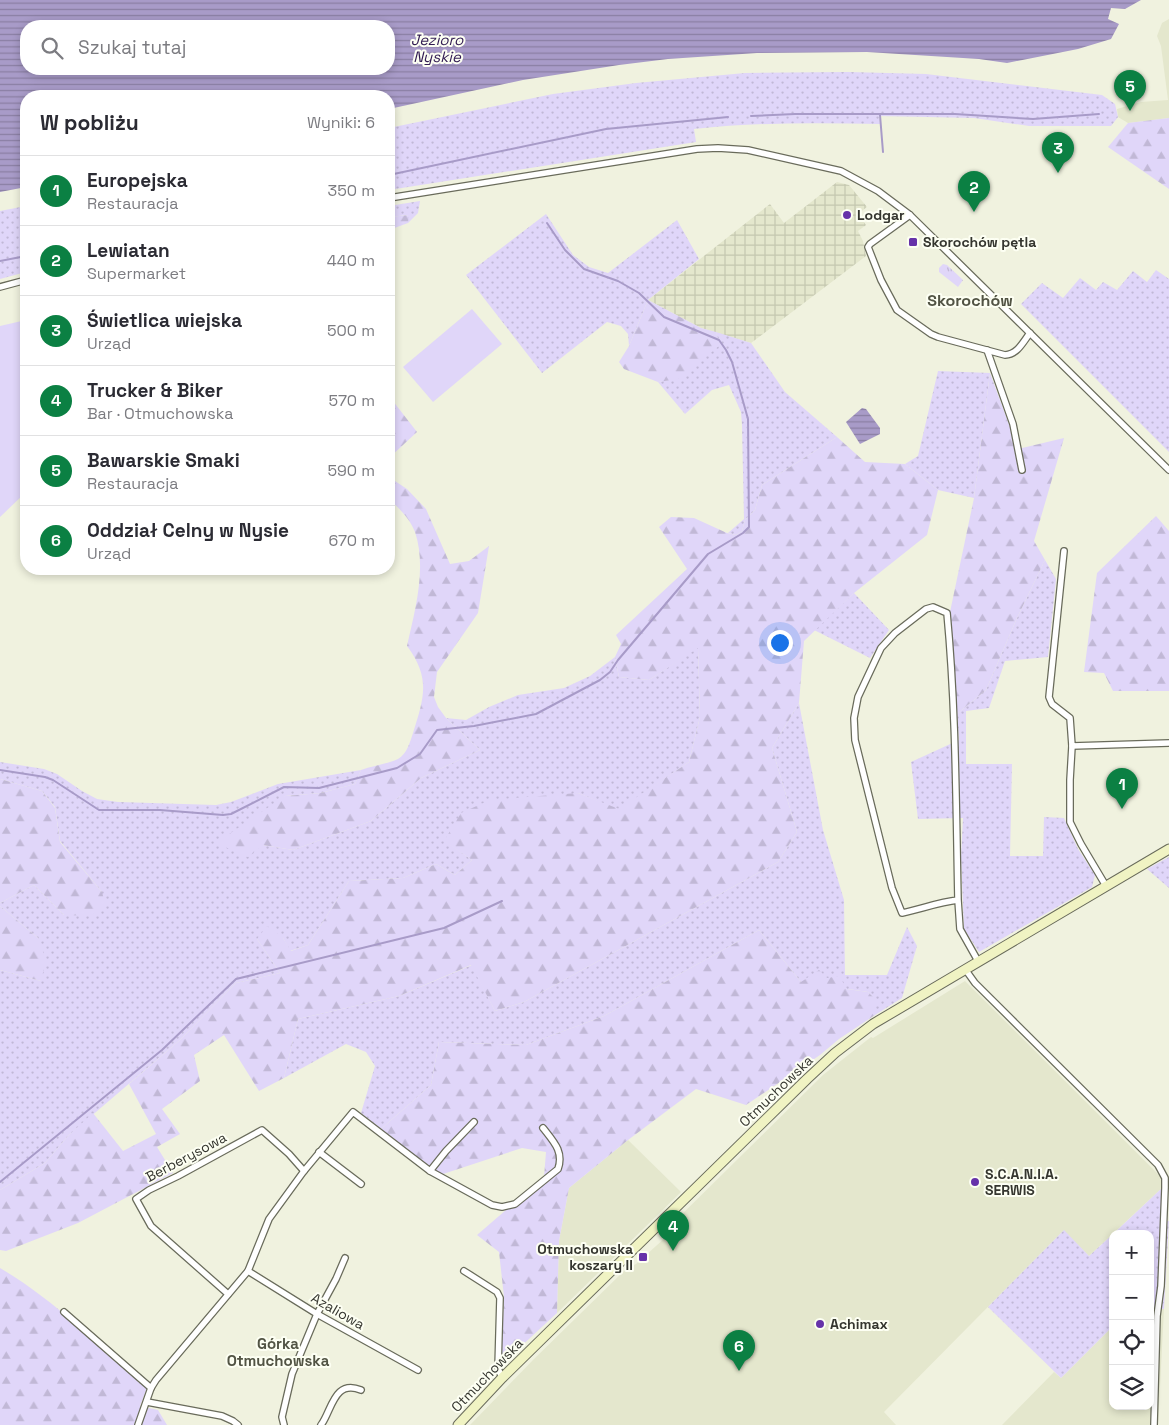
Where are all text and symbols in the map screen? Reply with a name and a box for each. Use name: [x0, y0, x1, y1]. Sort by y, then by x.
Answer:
search box: [20, 20, 395, 75]
water label: Jezioro Nyskie: [411, 30, 464, 66]
icon: search: [38, 34, 66, 62]
text: Szukaj tutaj: [78, 35, 186, 60]
pin: 5: [1114, 70, 1146, 111]
text: W pobliżu: [40, 109, 139, 136]
text: Wyniki: 6: [307, 112, 375, 133]
pin: 3: [1042, 132, 1074, 173]
text: Europejska: [87, 168, 188, 193]
pin: 2: [958, 171, 990, 212]
text: 1: [52, 180, 60, 201]
text: 350 m: [328, 180, 375, 201]
text: Restauracja: [87, 193, 178, 214]
place label: Lodgar: [857, 206, 905, 224]
marker: Lodgar: [841, 209, 853, 221]
place label: Skorochów pętla: [923, 233, 1036, 251]
marker: Skorochów pętla: [907, 236, 919, 248]
text: Lewiatan: [87, 238, 170, 263]
text: 2: [51, 250, 61, 271]
text: 440 m: [327, 250, 375, 271]
text: Supermarket: [87, 263, 186, 284]
district label: Skorochów: [927, 290, 1013, 311]
text: Świetlica wiejska: [87, 308, 242, 333]
text: 3: [51, 320, 61, 341]
text: 500 m: [327, 320, 375, 341]
text: Urząd: [87, 333, 131, 354]
text: Trucker & Biker: [87, 378, 223, 403]
text: 4: [51, 390, 61, 411]
text: 570 m: [329, 390, 375, 411]
text: Bar · Otmuchowska: [87, 403, 233, 424]
text: Bawarskie Smaki: [87, 448, 240, 473]
text: 5: [51, 460, 61, 481]
text: 590 m: [327, 460, 375, 481]
text: Restauracja: [87, 473, 178, 494]
text: Oddział Celny w Nysie: [87, 518, 289, 543]
text: 6: [51, 530, 61, 551]
text: 670 m: [328, 530, 375, 551]
text: Urząd: [87, 543, 131, 564]
your location: [767, 630, 793, 656]
pin: 1: [1106, 768, 1138, 809]
street label: Otmuchowska: [735, 1051, 817, 1131]
street label: Berberysowa: [142, 1128, 230, 1186]
place label: S.C.A.N.I.A. SERWIS: [985, 1165, 1058, 1199]
marker: S.C.A.N.I.A. SERWIS: [969, 1176, 981, 1188]
pin: 4: [657, 1210, 689, 1251]
map controls: [1109, 1230, 1154, 1410]
button: +: [1109, 1230, 1154, 1275]
place label: Otmuchowska koszary II: [537, 1240, 633, 1274]
marker: Otmuchowska koszary II: [637, 1251, 649, 1263]
button: −: [1109, 1275, 1154, 1320]
street label: Azaliowa: [308, 1289, 368, 1333]
place label: Achimax: [830, 1315, 888, 1333]
marker: Achimax: [814, 1318, 826, 1330]
button: locate: [1109, 1320, 1154, 1365]
pin: 6: [723, 1330, 755, 1371]
district label: Górka Otmuchowska: [227, 1334, 330, 1370]
street label: Otmuchowska: [447, 1334, 527, 1416]
button: layers: [1109, 1365, 1154, 1410]

